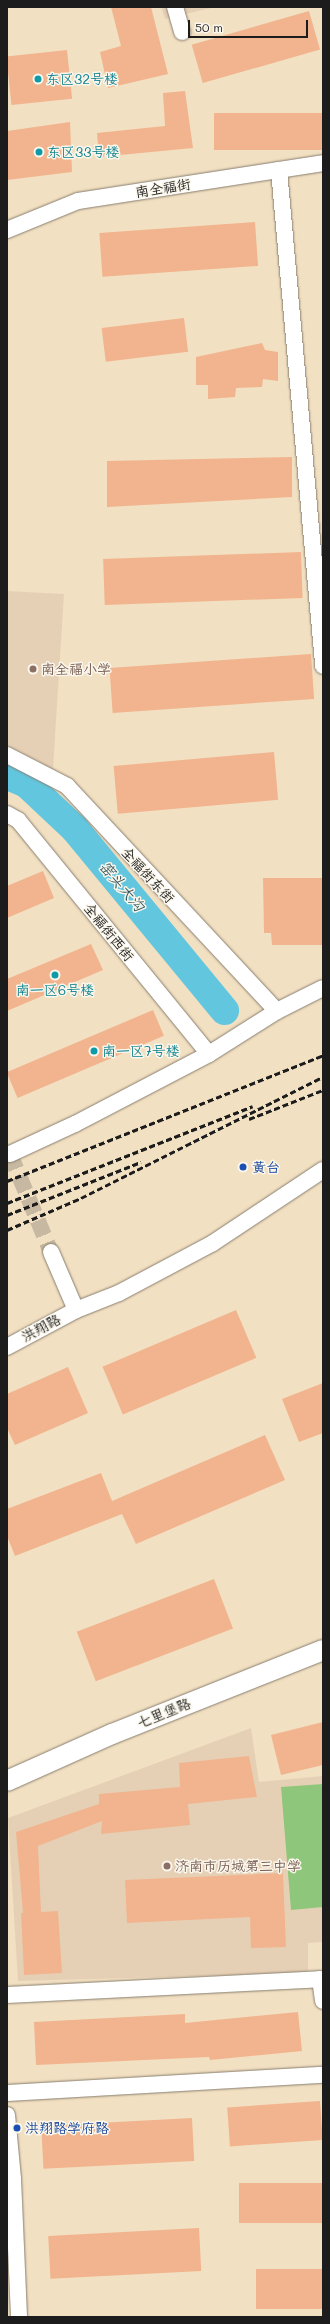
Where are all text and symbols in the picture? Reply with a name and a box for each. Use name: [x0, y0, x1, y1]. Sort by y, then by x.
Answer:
scale bar: [190, 12, 310, 38]
text: 50 m: [195, 19, 223, 35]
place label: 东区32号楼: [46, 71, 118, 87]
marker: 东区32号楼: [33, 74, 43, 84]
place label: 东区33号楼: [47, 144, 119, 160]
marker: 东区33号楼: [34, 147, 44, 157]
street label: 南全福街: [134, 175, 192, 201]
place label: 南全福小学: [41, 661, 111, 677]
marker: 南全福小学: [28, 664, 38, 674]
street label: 全福街东街: [118, 844, 178, 906]
water label: 窑头大沟: [96, 857, 148, 915]
street label: 全福街西街: [80, 900, 138, 964]
marker: 南一区6号楼: [50, 970, 60, 980]
place label: 南一区6号楼: [16, 982, 94, 998]
place label: 南一区7号楼: [102, 1043, 180, 1059]
marker: 南一区7号楼: [89, 1046, 99, 1056]
place label: 黄台: [252, 1159, 280, 1175]
marker: 黄台: [237, 1161, 249, 1173]
street label: 洪翔路: [19, 1311, 63, 1345]
street label: 七里堡路: [135, 1695, 193, 1731]
place label: 济南市历城第三中学: [175, 1858, 301, 1874]
marker: 济南市历城第三中学: [162, 1861, 172, 1871]
place label: 洪翔路学府路: [25, 2120, 109, 2136]
marker: 洪翔路学府路: [12, 2123, 22, 2133]

